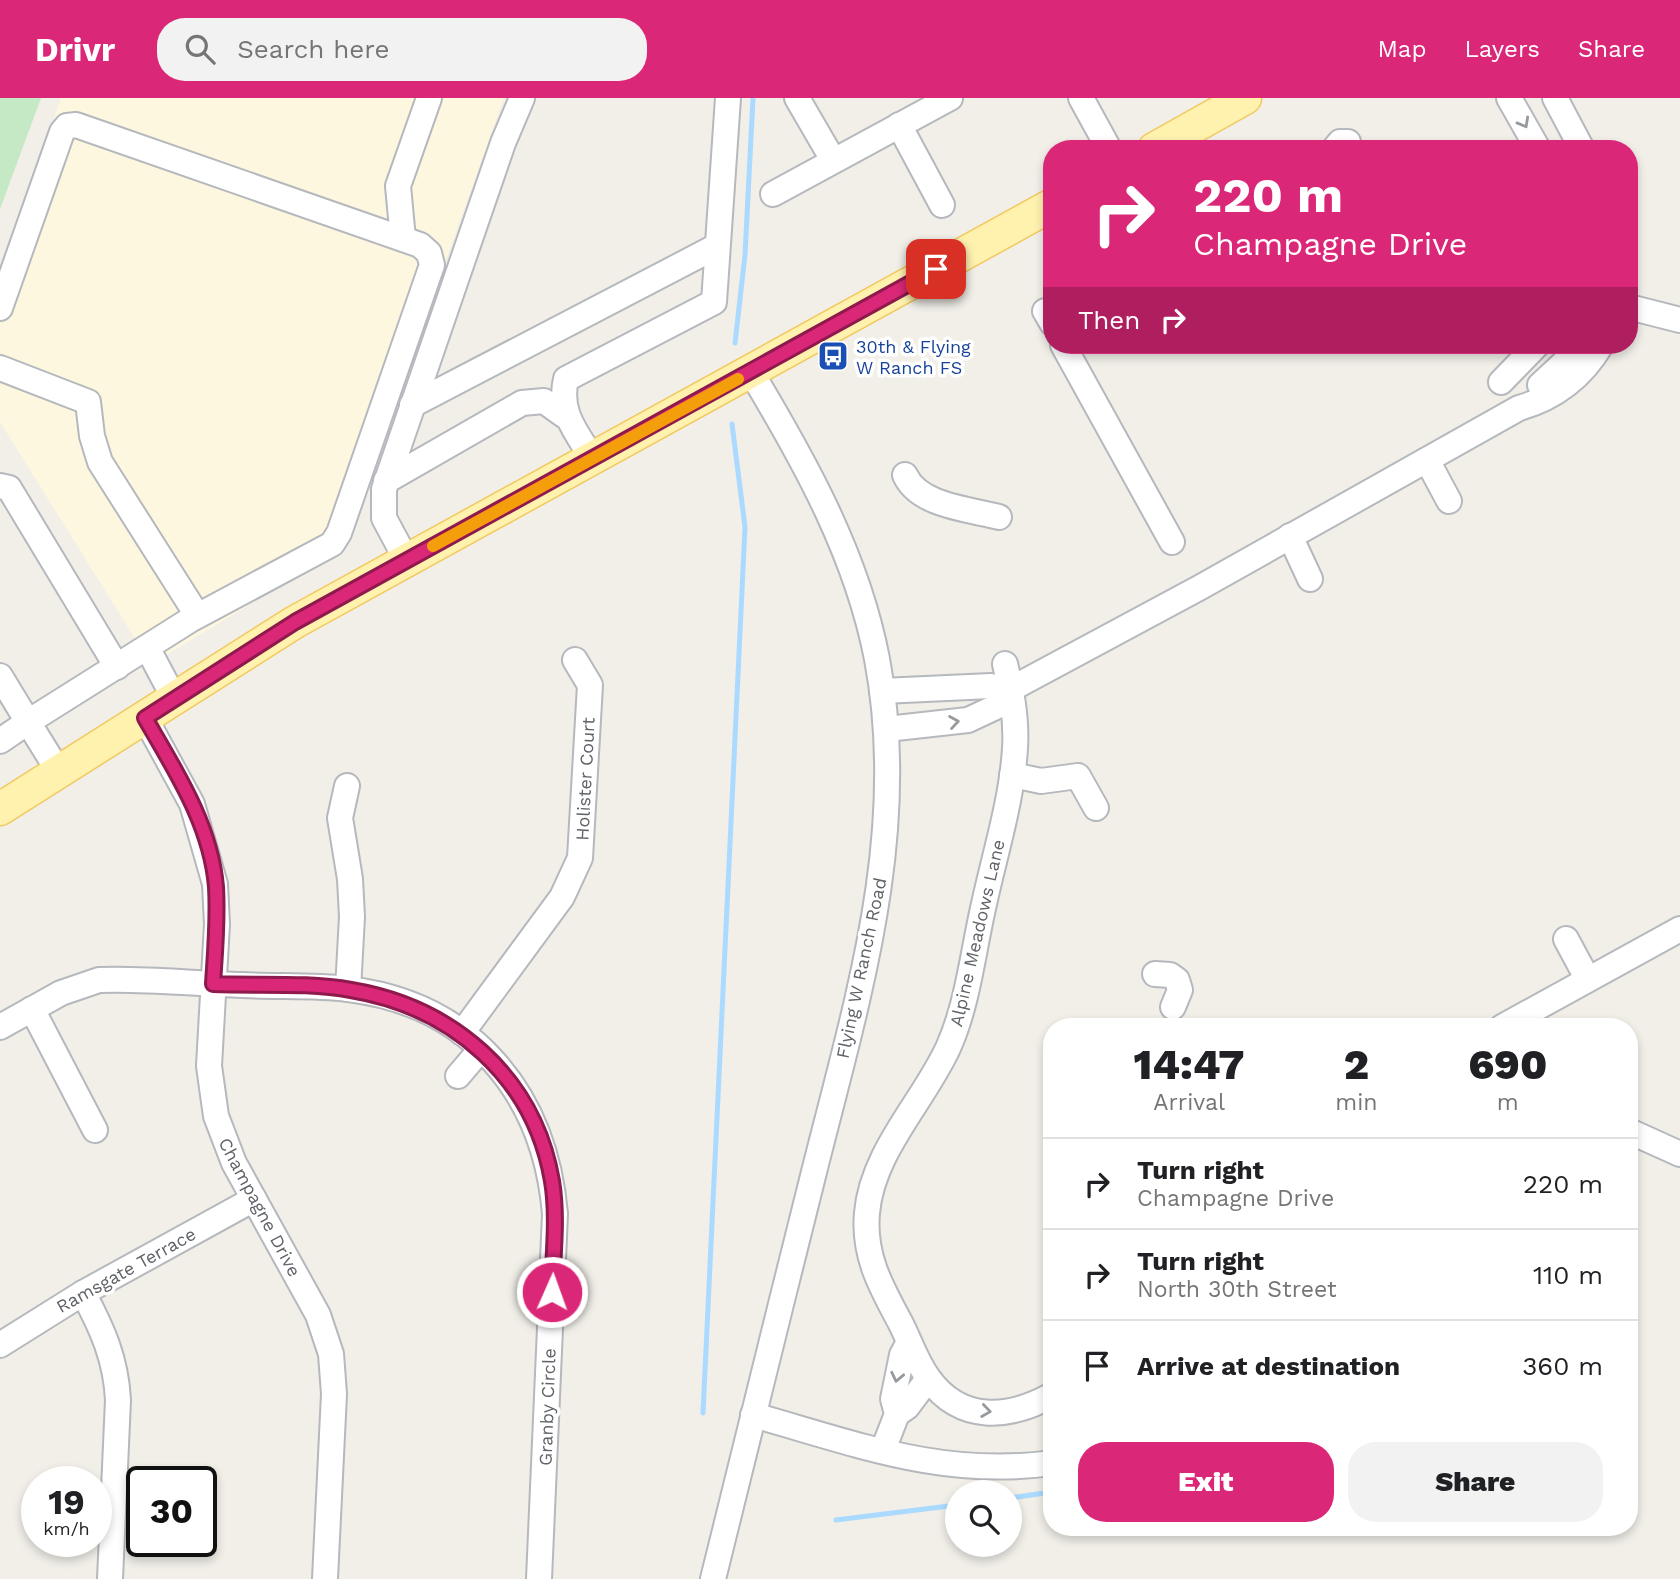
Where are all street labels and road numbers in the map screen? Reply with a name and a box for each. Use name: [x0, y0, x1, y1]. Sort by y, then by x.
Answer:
street label: Holister Court: [571, 716, 599, 841]
street label: Alpine Meadows Lane: [945, 837, 1009, 1029]
street label: Flying W Ranch Road: [832, 876, 890, 1060]
street label: Champagne Drive: [215, 1134, 305, 1280]
street label: Ramsgate Terrace: [53, 1223, 199, 1317]
street label: Granby Circle: [534, 1348, 560, 1466]

